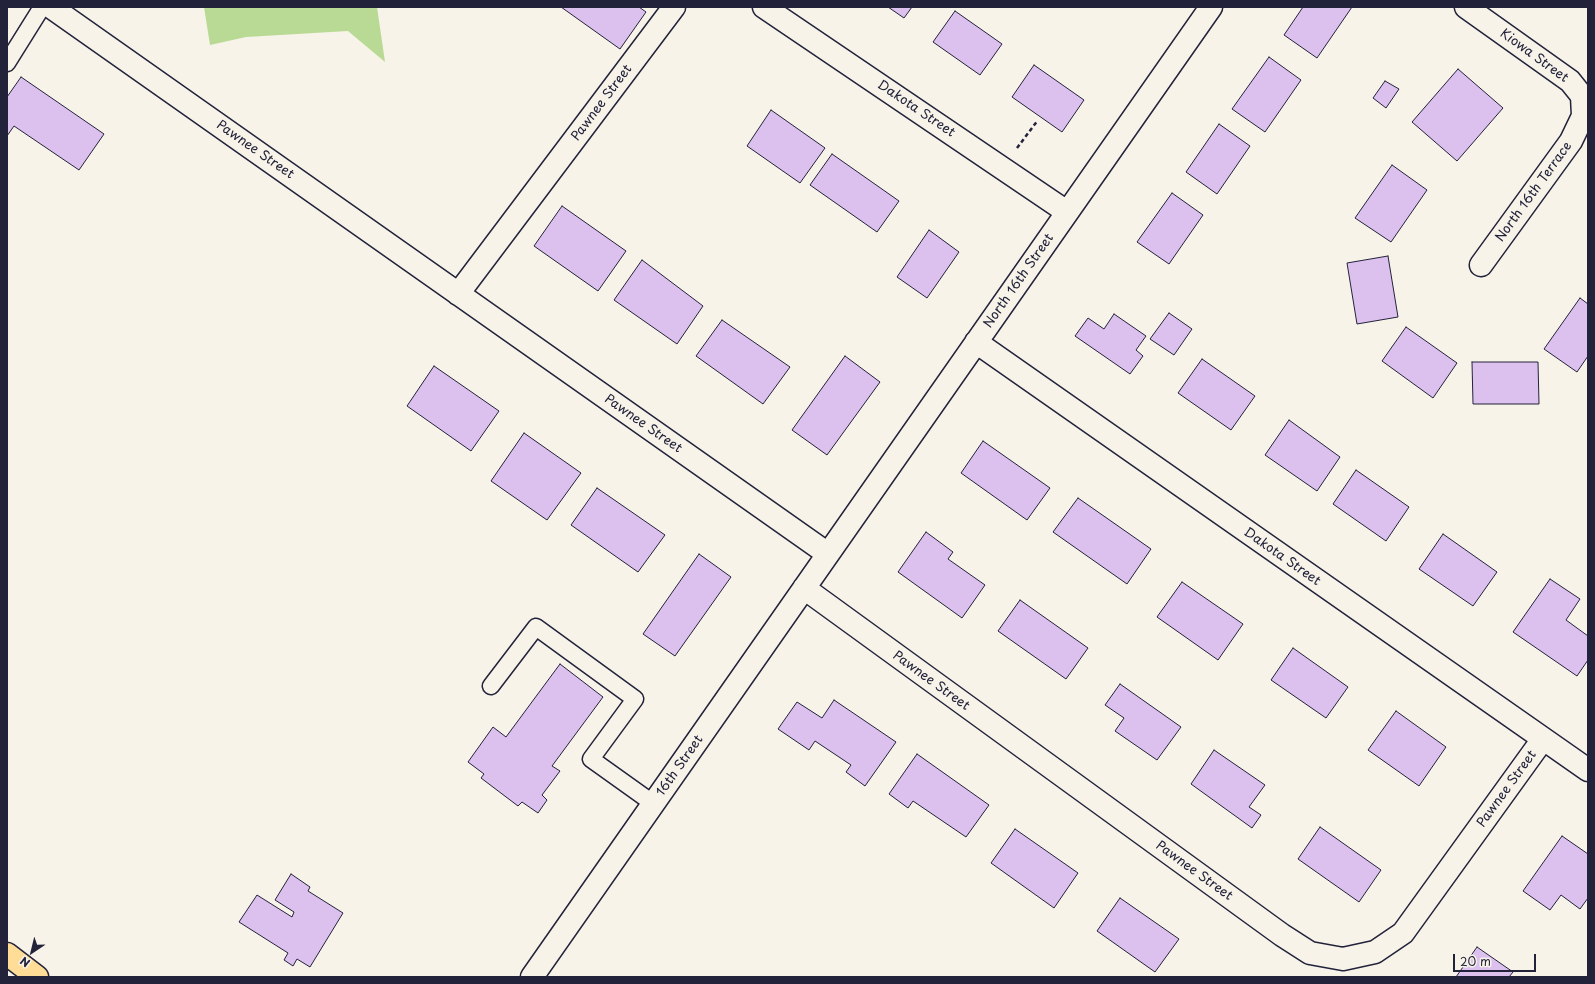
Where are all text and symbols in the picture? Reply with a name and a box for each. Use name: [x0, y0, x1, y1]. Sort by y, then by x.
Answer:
street label: Kiowa Street: [1497, 26, 1571, 86]
street label: Pawnee Street: [568, 62, 636, 144]
street label: Dakota Street: [874, 77, 958, 141]
street label: Pawnee Street: [213, 118, 297, 182]
street label: North 16th Terrace: [1493, 139, 1575, 245]
street label: North 16th Street: [981, 231, 1057, 331]
street label: Pawnee Street: [601, 392, 685, 456]
street label: Dakota Street: [1241, 525, 1323, 589]
street label: Pawnee Street: [890, 648, 972, 714]
street label: 16th Street: [653, 732, 707, 800]
street label: Pawnee Street: [1474, 748, 1540, 830]
street label: Pawnee Street: [1153, 838, 1235, 904]
north arrow: [12, 932, 52, 972]
scale bar: [1455, 946, 1538, 972]
text: 20 m: [1460, 952, 1491, 970]
text: N: [16, 953, 33, 972]

